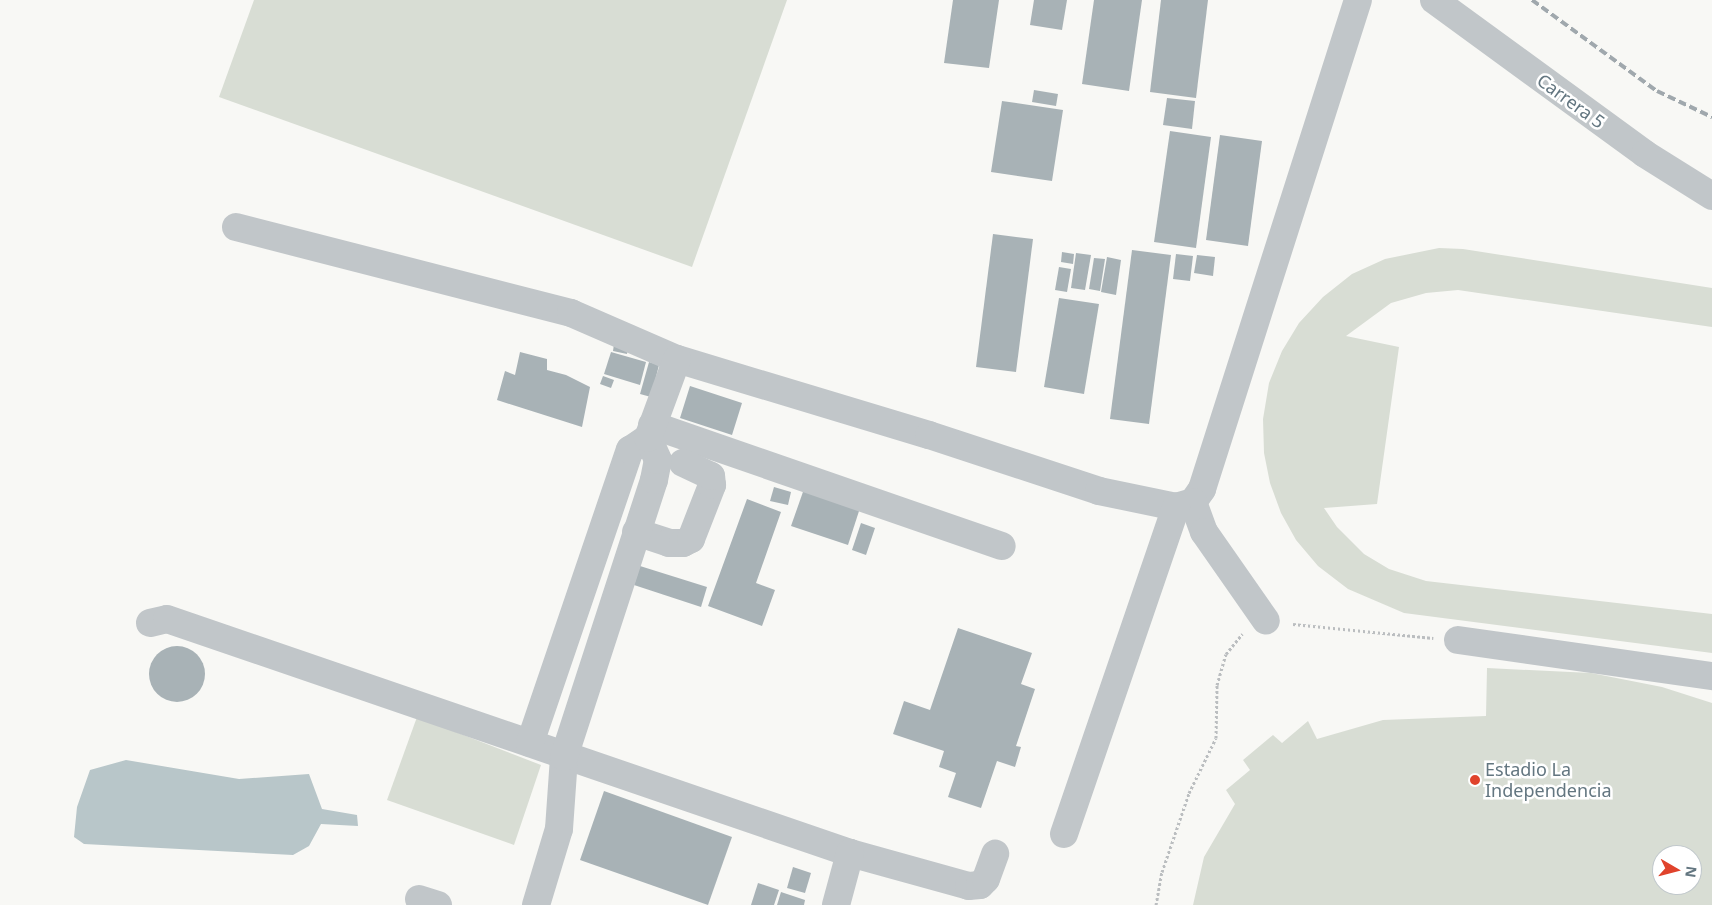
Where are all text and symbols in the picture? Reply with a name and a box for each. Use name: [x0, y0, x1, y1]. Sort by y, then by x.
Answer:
street label: Carrera 5: [1533, 69, 1609, 133]
place label: Estadio La Independencia: [1485, 759, 1612, 802]
marker: Estadio La Independencia: [1469, 774, 1481, 786]
north arrow: [1652, 845, 1702, 895]
text: N: [1681, 865, 1702, 879]

